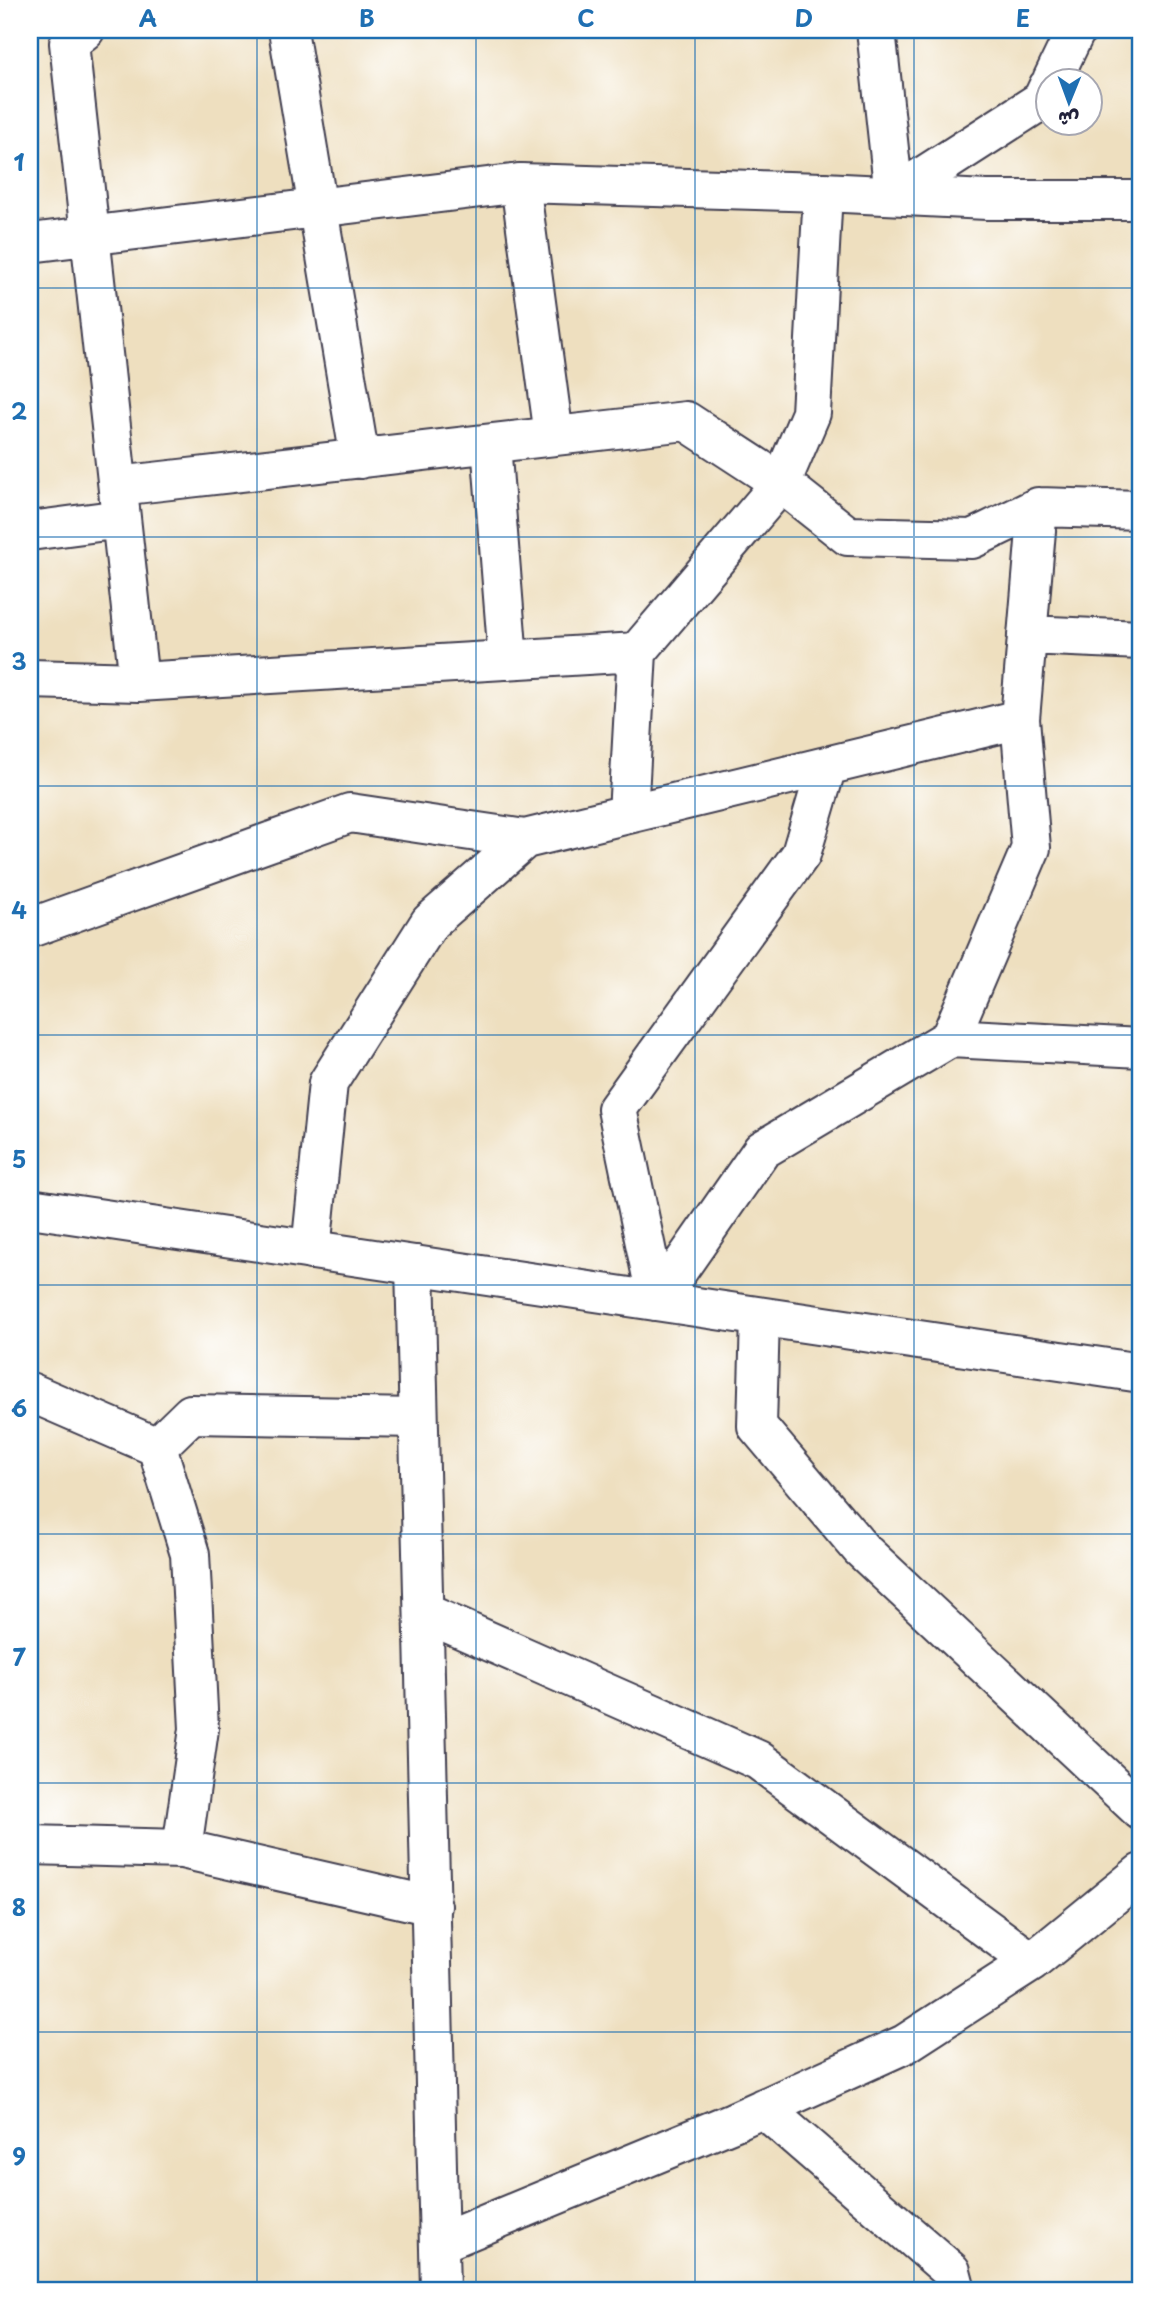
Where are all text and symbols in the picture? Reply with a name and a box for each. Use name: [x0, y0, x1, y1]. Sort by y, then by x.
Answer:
text: A: [139, 0, 157, 35]
text: B: [359, 0, 375, 35]
text: C: [577, 0, 595, 35]
text: D: [795, 0, 813, 35]
text: E: [1016, 0, 1030, 35]
north arrow: [1034, 66, 1104, 136]
text: ش: [1058, 106, 1079, 134]
text: 1: [14, 144, 25, 179]
text: 2: [11, 393, 27, 428]
text: 3: [11, 643, 27, 678]
text: 4: [11, 892, 27, 927]
text: 5: [12, 1141, 26, 1176]
text: 6: [11, 1390, 27, 1425]
text: 7: [12, 1639, 26, 1674]
text: 8: [12, 1889, 26, 1924]
text: 9: [12, 2138, 26, 2173]

